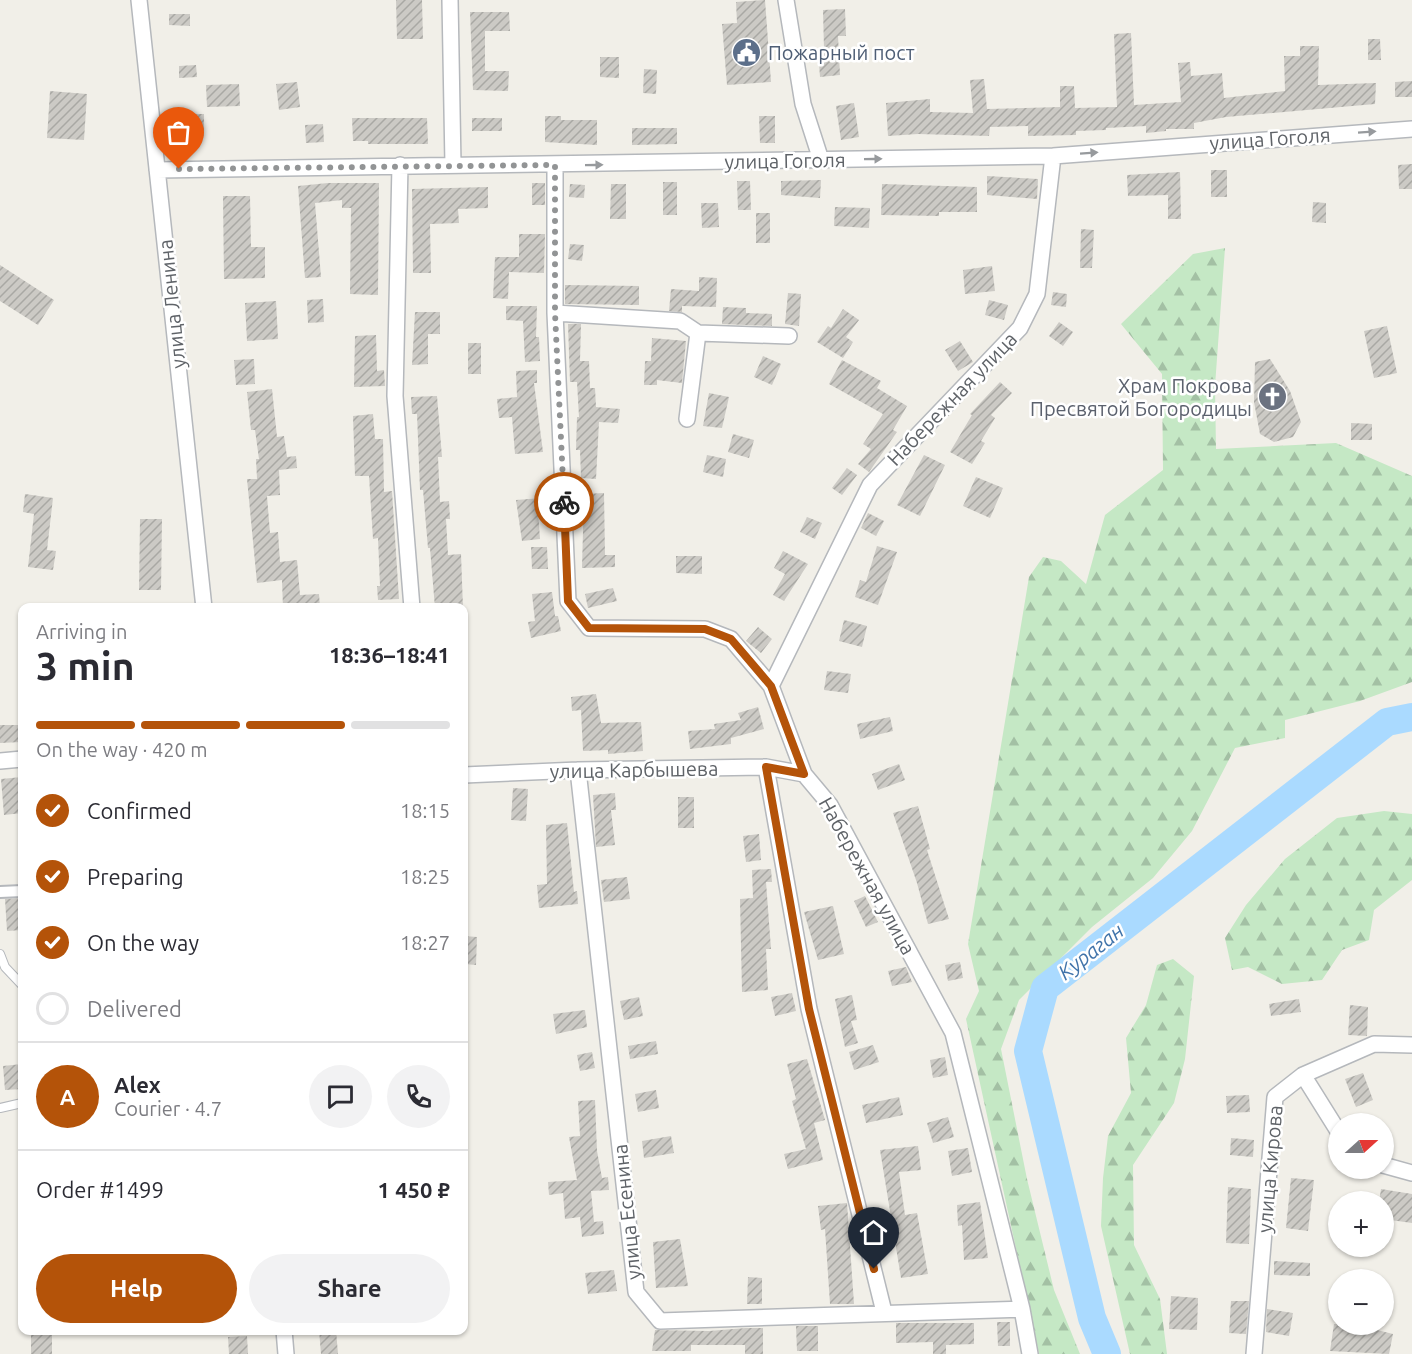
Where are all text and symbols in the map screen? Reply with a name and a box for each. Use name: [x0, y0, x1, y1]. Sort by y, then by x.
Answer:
public building icon: Пожарный пост: [731, 37, 763, 69]
place label: Пожарный пост: [768, 41, 915, 64]
pin: [153, 107, 204, 169]
icon: bag: [162, 116, 195, 149]
street label: улица Гоголя: [1209, 123, 1331, 154]
one-way arrow: [1357, 127, 1376, 137]
street label: улица Гоголя: [724, 148, 846, 173]
one-way arrow: [1079, 148, 1098, 158]
one-way arrow: [863, 154, 882, 164]
one-way arrow: [584, 160, 603, 169]
street label: улица Ленина: [153, 238, 190, 370]
street label: Набережная улица: [882, 327, 1021, 470]
place label: Храм Покрова Пресвятой Богородицы: [1030, 374, 1252, 420]
church icon: Храм Покрова Пресвятой Богородицы: [1257, 381, 1289, 413]
courier: [534, 472, 594, 532]
icon: bike: [548, 486, 581, 519]
text: Arriving in: [36, 620, 127, 643]
text: 18:36–18:41: [329, 642, 450, 667]
text: 3 min: [36, 644, 135, 687]
text: On the way · 420 m: [36, 738, 208, 761]
street label: улица Карбышева: [549, 757, 718, 782]
street label: Набережная улица: [815, 793, 920, 959]
icon: check: [36, 794, 69, 827]
text: Confirmed: [87, 798, 192, 823]
text: 18:15: [400, 799, 450, 822]
icon: check: [36, 860, 69, 893]
text: Preparing: [87, 864, 184, 889]
text: 18:25: [400, 865, 450, 888]
water label: Кураган: [1053, 918, 1128, 984]
icon: check: [36, 926, 69, 959]
text: On the way: [87, 930, 199, 955]
text: 18:27: [400, 931, 450, 954]
text: Delivered: [87, 996, 182, 1021]
button: chat: [309, 1065, 372, 1128]
button: phone: [387, 1065, 450, 1128]
text: Alex: [114, 1072, 161, 1097]
text: A: [60, 1084, 75, 1109]
text: Courier · 4.7: [114, 1097, 222, 1120]
street label: улица Кирова: [1252, 1104, 1287, 1234]
north arrow: [1328, 1113, 1394, 1179]
map controls: [1328, 1113, 1394, 1335]
street label: улица Есенина: [608, 1143, 645, 1281]
text: Order #1499: [36, 1177, 164, 1202]
text: 1 450 ₽: [378, 1177, 450, 1202]
button: +: [1328, 1191, 1394, 1257]
pin: [848, 1207, 899, 1269]
icon: home: [857, 1216, 890, 1249]
button: Help: [36, 1254, 237, 1323]
button: Share: [249, 1254, 450, 1323]
button: −: [1328, 1269, 1394, 1335]

